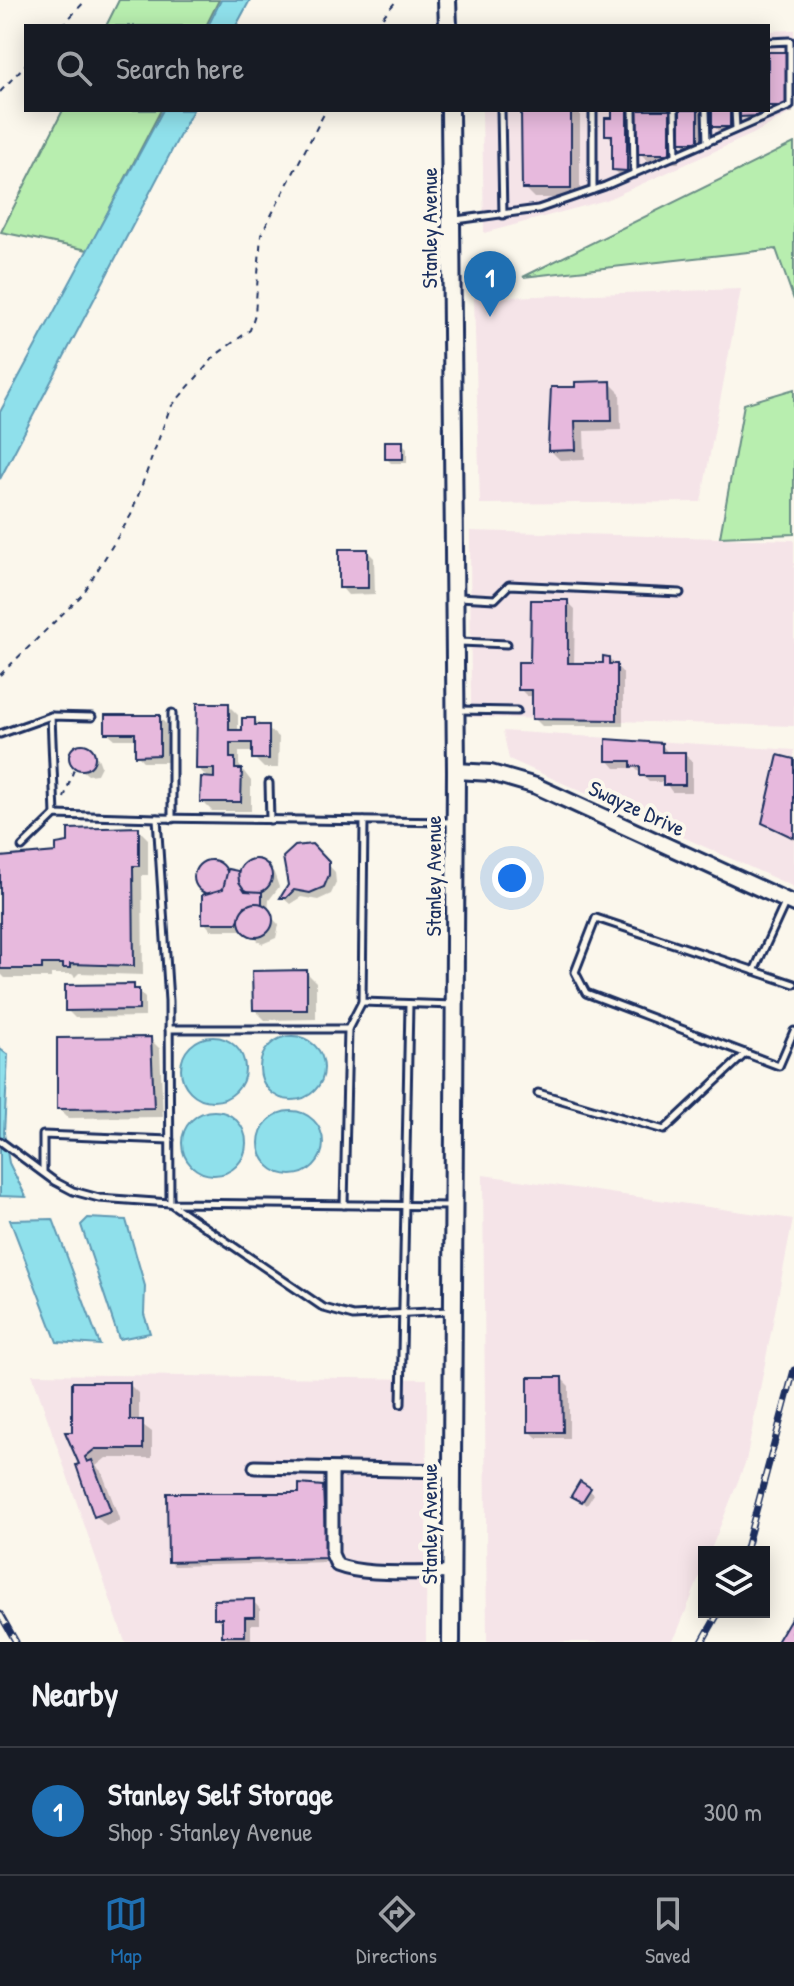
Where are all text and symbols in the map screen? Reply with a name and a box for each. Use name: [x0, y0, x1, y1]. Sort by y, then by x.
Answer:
search box: [24, 24, 770, 112]
icon: search: [52, 46, 96, 90]
text: Search here: [116, 48, 244, 88]
street label: Stanley Avenue: [414, 167, 444, 289]
pin: 1: [464, 251, 516, 317]
street label: Swayze Drive: [584, 773, 690, 843]
street label: Stanley Avenue: [418, 815, 448, 937]
your location: [492, 858, 532, 898]
street label: Stanley Avenue: [414, 1463, 444, 1585]
map controls: [698, 1546, 770, 1618]
button: layers: [698, 1546, 770, 1618]
text: Nearby: [32, 1671, 118, 1717]
text: Stanley Self Storage: [108, 1774, 333, 1814]
text: 1: [53, 1794, 63, 1829]
text: 300 m: [703, 1794, 762, 1829]
text: Shop · Stanley Avenue: [108, 1814, 313, 1849]
tab: Map: [104, 1892, 148, 1970]
tab: Directions: [356, 1892, 437, 1970]
tab: Saved: [645, 1892, 690, 1970]

